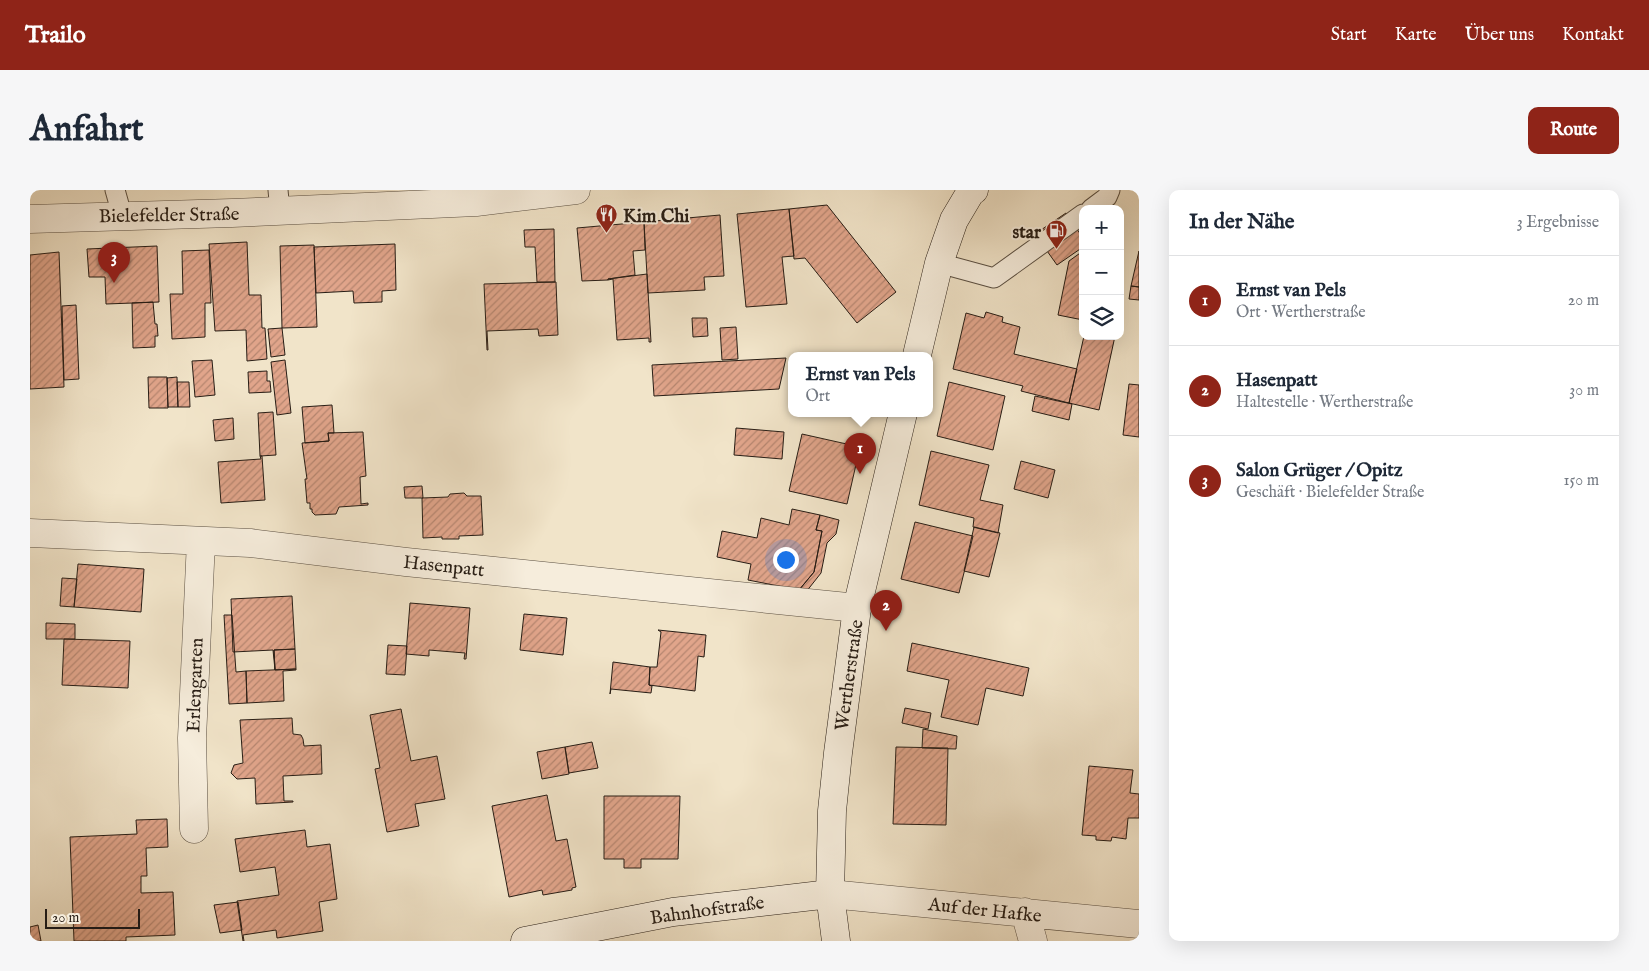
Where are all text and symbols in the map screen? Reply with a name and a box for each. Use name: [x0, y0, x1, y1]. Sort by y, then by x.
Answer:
text: Trailo: [25, 20, 86, 51]
text: Start: [1331, 24, 1367, 47]
text: Karte: [1395, 24, 1437, 47]
text: Über uns: [1465, 24, 1534, 47]
text: Kontakt: [1562, 24, 1624, 47]
button: Route: [1528, 107, 1619, 154]
text: Anfahrt: [30, 108, 144, 153]
street label: Bielefelder Straße: [98, 203, 240, 229]
restaurant icon: Kim Chi: [595, 203, 619, 234]
place label: Kim Chi: [623, 205, 689, 229]
map controls: [1079, 205, 1124, 340]
button: +: [1079, 205, 1124, 250]
text: In der Nähe: [1189, 209, 1295, 236]
text: 3 Ergebnisse: [1517, 213, 1599, 233]
fuel station icon: star: [1045, 219, 1069, 250]
place label: star: [1013, 221, 1042, 245]
pin: 3: [98, 242, 130, 283]
button: −: [1079, 250, 1124, 295]
text: Ernst van Pels: [1236, 279, 1346, 303]
text: 1: [1202, 291, 1208, 311]
text: 20 m: [1568, 291, 1599, 311]
button: layers: [1079, 295, 1124, 340]
text: Ort · Wertherstraße: [1236, 303, 1366, 323]
popup: [788, 352, 933, 417]
text: Ernst van Pels: [806, 363, 915, 387]
text: Hasenpatt: [1236, 369, 1318, 393]
text: 2: [1201, 381, 1209, 401]
text: 30 m: [1569, 381, 1599, 401]
text: Ort: [806, 387, 830, 407]
text: Haltestelle · Wertherstraße: [1236, 393, 1413, 413]
pin: 1: [844, 433, 876, 474]
text: Salon Grüger / Opitz: [1236, 459, 1403, 483]
text: 3: [1202, 471, 1208, 491]
text: 150 m: [1564, 471, 1599, 491]
text: Geschäft · Bielefelder Straße: [1236, 483, 1424, 503]
your location: [773, 547, 799, 573]
street label: Hasenpatt: [402, 551, 486, 583]
pin: 2: [870, 590, 902, 631]
street label: Wertherstraße: [830, 618, 870, 732]
street label: Erlengarten: [182, 637, 210, 733]
street label: Bahnhofstraße: [649, 891, 766, 931]
street label: Auf der Hafke: [926, 893, 1043, 929]
scale bar: [45, 906, 140, 929]
text: 20 m: [52, 909, 79, 927]

